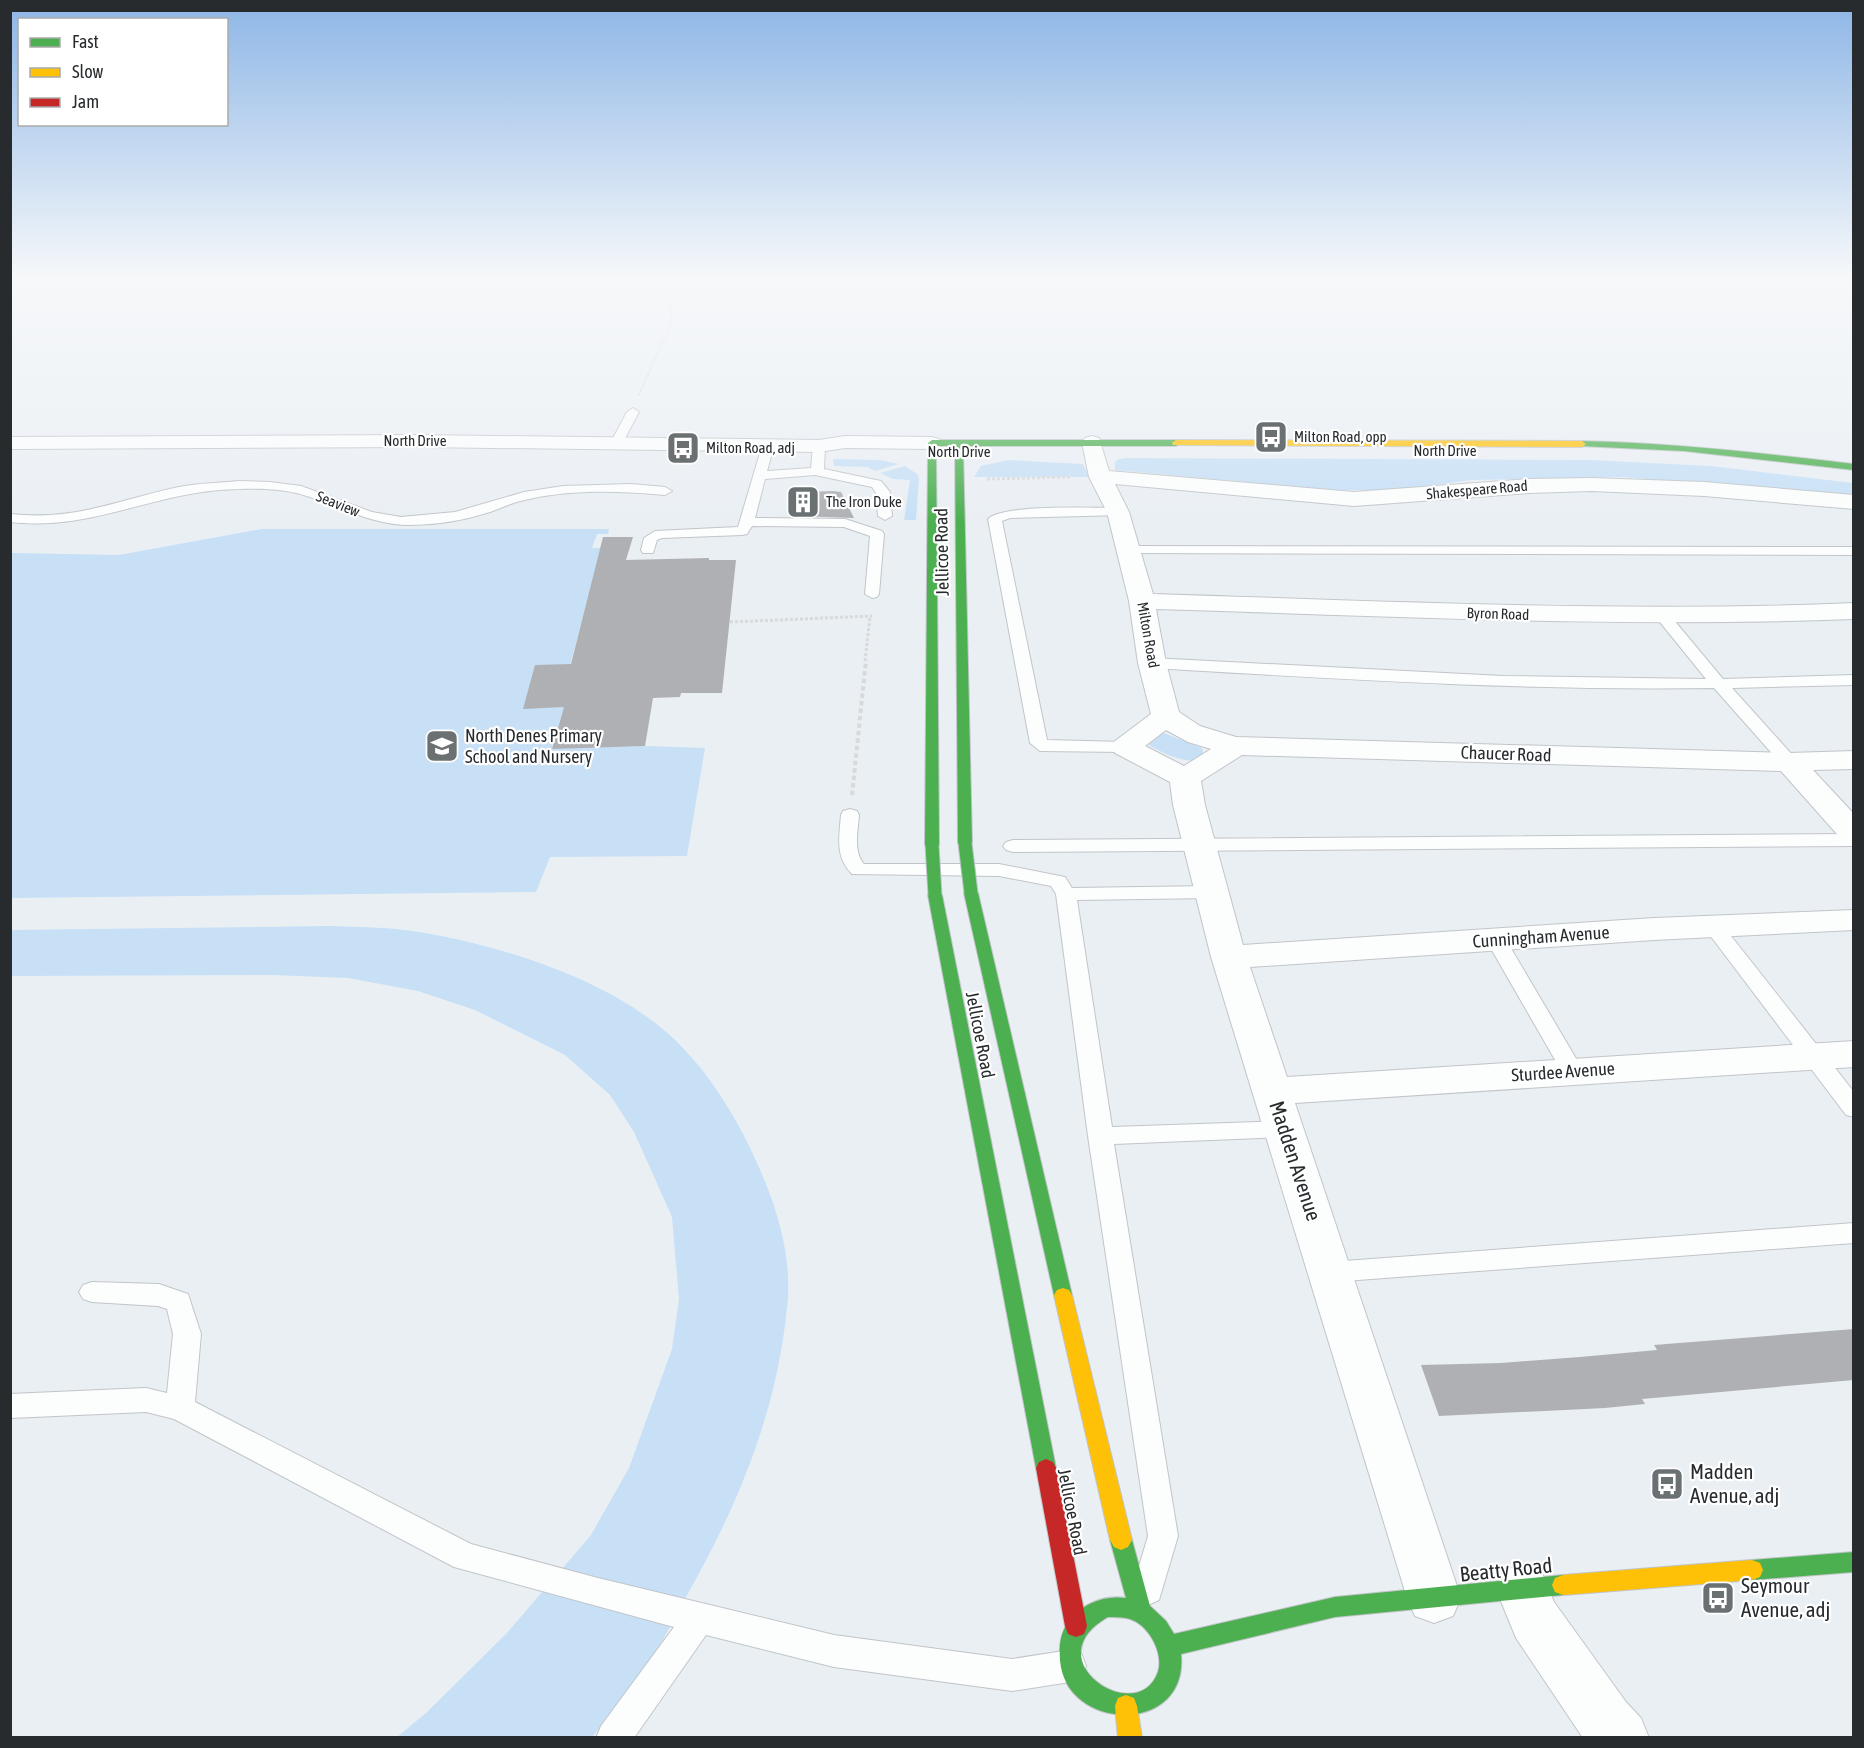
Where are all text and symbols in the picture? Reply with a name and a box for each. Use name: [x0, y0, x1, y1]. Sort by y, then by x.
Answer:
legend: [18, 18, 228, 126]
text: Fast: [72, 31, 99, 52]
text: Slow: [72, 61, 103, 82]
text: Jam: [72, 91, 99, 112]
bus stop icon: Milton Road, opp: [1253, 419, 1289, 455]
place label: Milton Road, opp: [1294, 428, 1387, 445]
bus stop icon: Milton Road, adj: [665, 430, 701, 466]
street label: North Drive: [384, 432, 447, 449]
place label: Milton Road, adj: [706, 439, 795, 456]
street label: North Drive: [1414, 442, 1477, 459]
street label: North Drive: [928, 443, 991, 460]
street label: Shakespeare Road: [1426, 477, 1528, 502]
building icon: The Iron Duke: [785, 484, 821, 520]
street label: Seaview: [314, 487, 362, 520]
place label: The Iron Duke: [826, 493, 902, 510]
street label: Jellicoe Road: [930, 508, 953, 596]
street label: Milton Road: [1134, 601, 1163, 669]
street label: Byron Road: [1466, 604, 1530, 623]
place label: North Denes Primary School and Nursery: [465, 725, 602, 767]
school or university icon: North Denes Primary School and Nursery: [424, 728, 460, 764]
street label: Chaucer Road: [1460, 741, 1552, 766]
street label: Cunningham Avenue: [1472, 921, 1610, 952]
street label: Jellicoe Road: [962, 990, 999, 1080]
street label: Sturdee Avenue: [1510, 1057, 1615, 1086]
street label: Madden Avenue: [1265, 1098, 1327, 1224]
place label: Madden Avenue, adj: [1690, 1459, 1779, 1507]
bus stop icon: Madden Avenue, adj: [1649, 1466, 1685, 1502]
street label: Jellicoe Road: [1054, 1467, 1091, 1557]
street label: Beatty Road: [1458, 1552, 1553, 1586]
place label: Seymour Avenue, adj: [1741, 1573, 1830, 1621]
bus stop icon: Seymour Avenue, adj: [1700, 1580, 1736, 1616]

